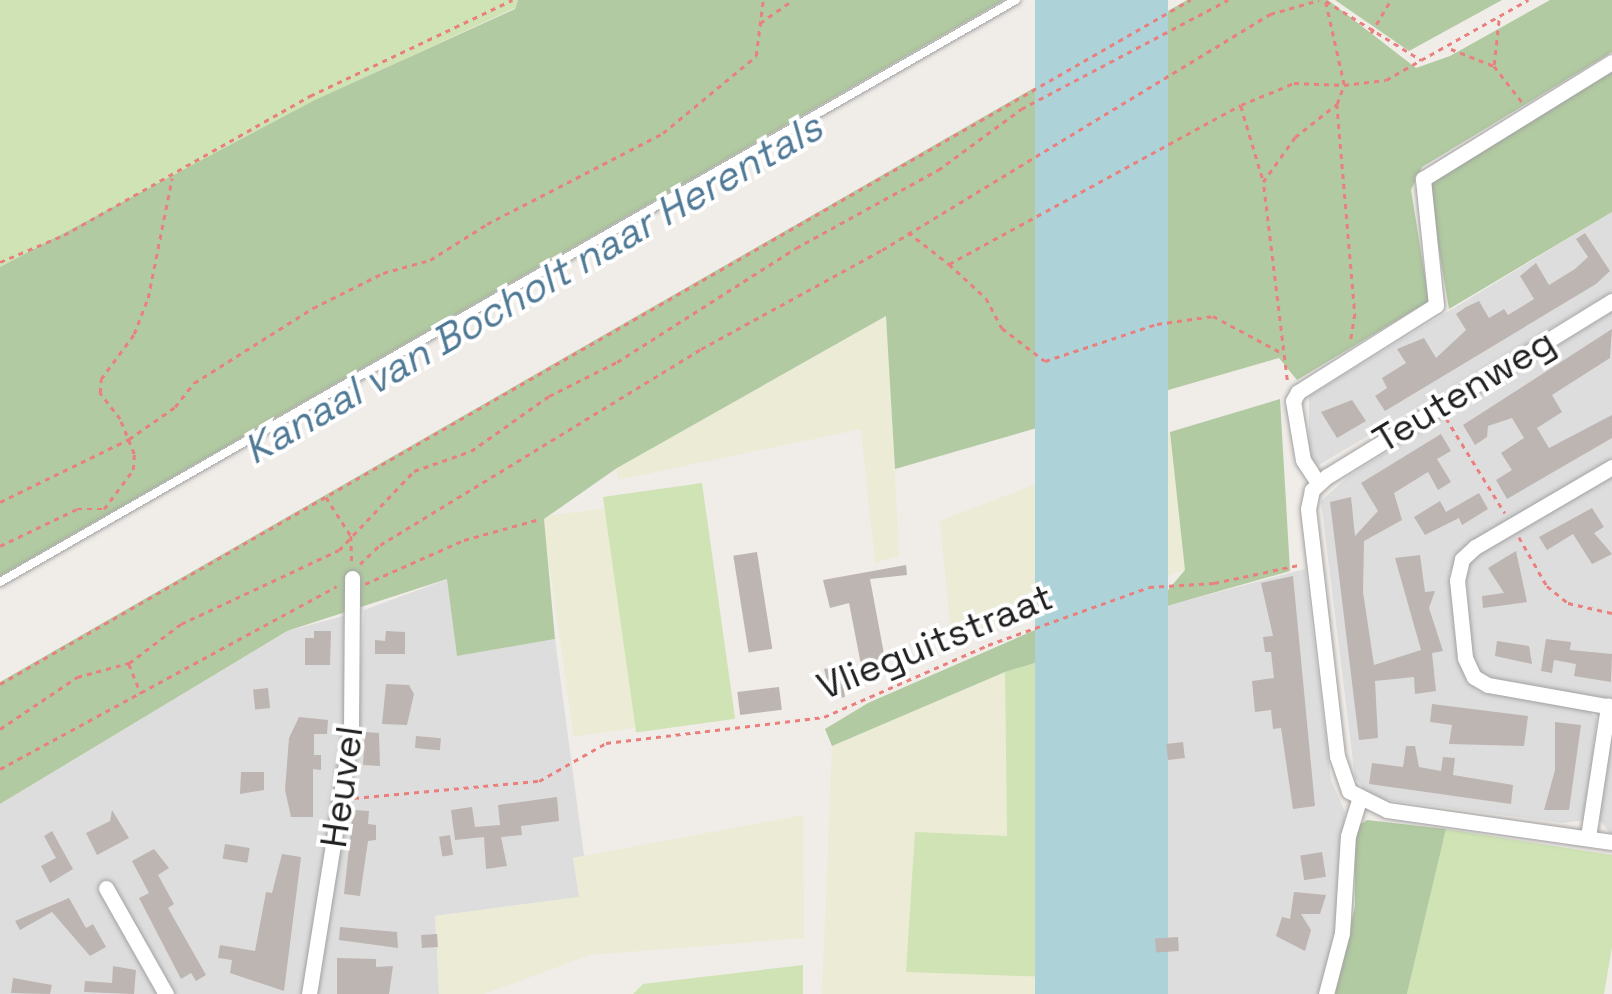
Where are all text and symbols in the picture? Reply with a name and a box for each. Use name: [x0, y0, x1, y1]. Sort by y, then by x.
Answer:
water label: Kanaal van Bocholt naar Herentals: [235, 103, 831, 475]
street label: Teutenweg: [1365, 319, 1563, 463]
street label: Vlieguitstraat: [811, 574, 1059, 710]
street label: Heuvel: [311, 723, 373, 851]

